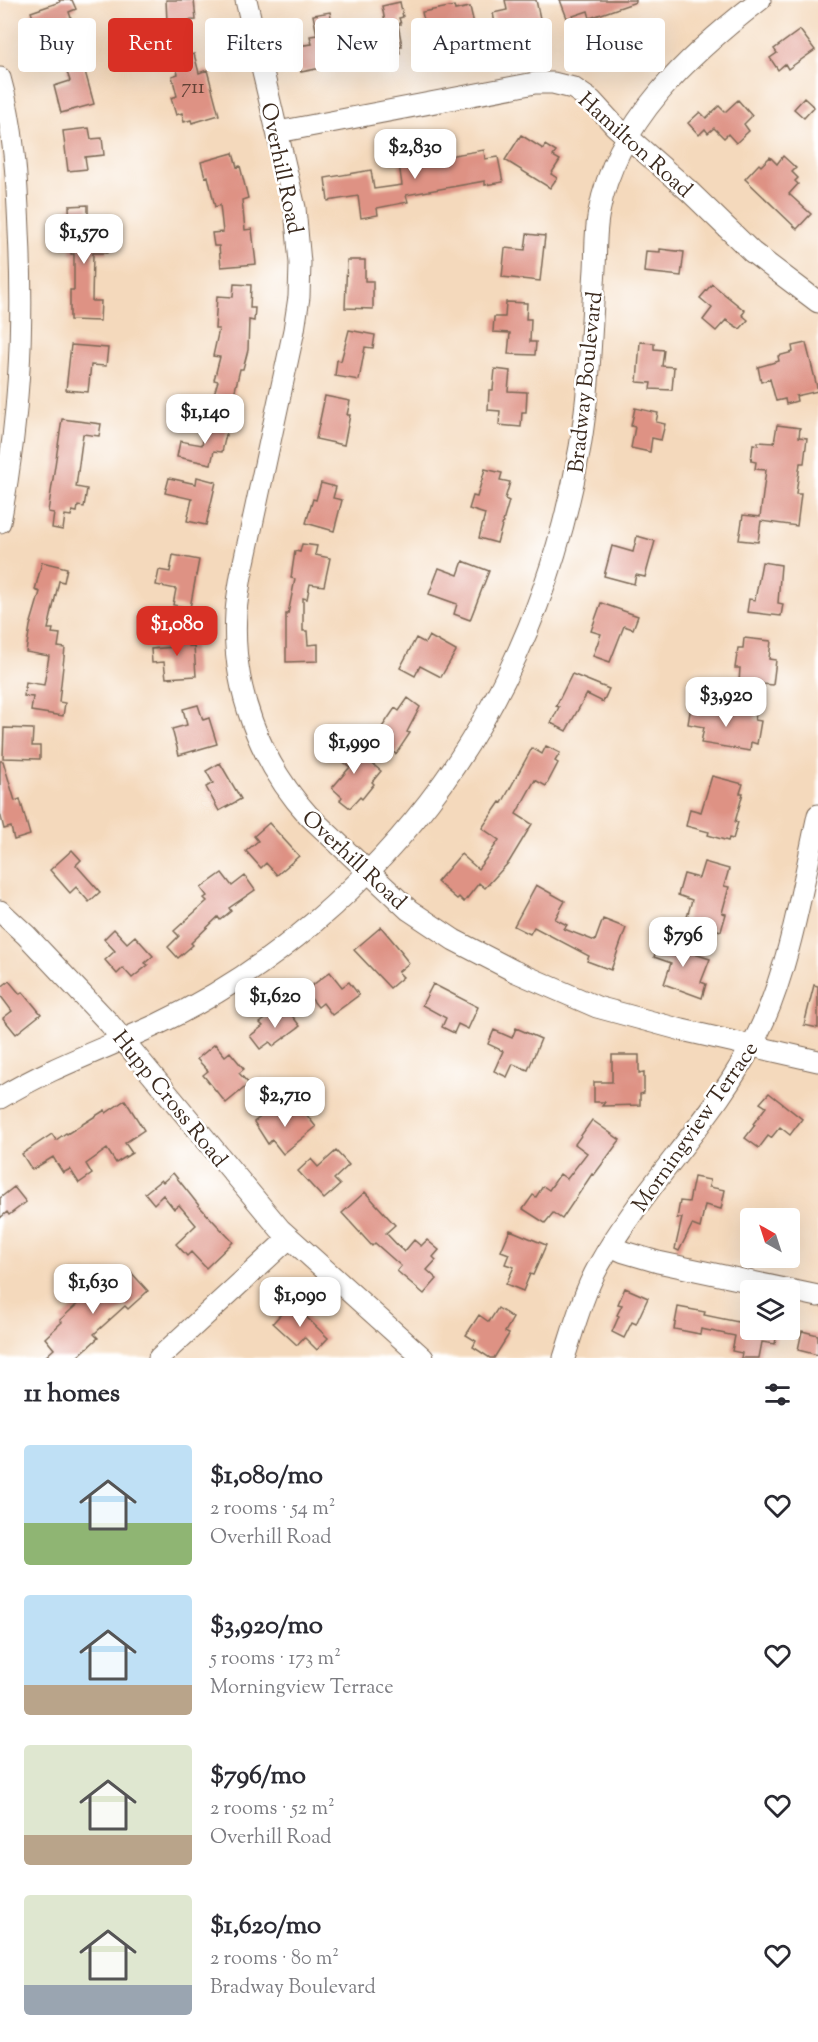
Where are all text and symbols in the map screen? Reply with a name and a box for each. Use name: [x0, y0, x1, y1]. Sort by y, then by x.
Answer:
chip: Buy: [18, 18, 96, 72]
chip: Rent: [108, 18, 193, 72]
chip: Filters: [205, 18, 303, 72]
chip: New: [315, 18, 399, 72]
chip: Apartment: [411, 18, 552, 72]
chip: House: [564, 18, 665, 72]
house number: 711: [181, 74, 205, 103]
street label: Hamilton Road: [570, 86, 698, 207]
street label: Overhill Road: [251, 100, 310, 237]
pin: $2,830: [366, 129, 464, 180]
text: $2,830: [388, 134, 442, 163]
pin: $1,570: [35, 214, 133, 265]
text: $1,570: [59, 219, 109, 248]
street label: Bradway Boulevard: [562, 290, 612, 475]
pin: $1,140: [156, 394, 254, 445]
text: $1,140: [180, 399, 230, 428]
pin: $1,080: [128, 606, 226, 657]
text: $1,080: [150, 611, 204, 640]
pin: $3,920: [677, 677, 775, 728]
text: $3,920: [700, 682, 753, 711]
pin: $1,990: [305, 724, 403, 775]
text: $1,990: [328, 729, 380, 758]
street label: Overhill Road: [293, 804, 413, 918]
pin: $796: [647, 917, 719, 968]
text: $796: [663, 922, 703, 951]
pin: $1,620: [226, 978, 324, 1029]
text: $1,620: [249, 983, 301, 1012]
street label: Hupp Cross Road: [103, 1024, 234, 1175]
street label: Morningview Terrace: [625, 1036, 767, 1220]
pin: $2,710: [236, 1077, 334, 1128]
text: $2,710: [259, 1082, 311, 1111]
north arrow: [740, 1208, 800, 1268]
map controls: [740, 1208, 800, 1340]
pin: $1,630: [44, 1264, 142, 1315]
text: $1,630: [68, 1269, 118, 1298]
pin: $1,090: [251, 1277, 349, 1328]
button: layers: [740, 1280, 800, 1340]
text: $1,090: [274, 1282, 326, 1311]
text: 11 homes: [24, 1376, 120, 1413]
icon: filters: [761, 1378, 794, 1411]
text: $1,080/mo: [210, 1458, 323, 1495]
icon: home: [72, 1469, 144, 1541]
icon: heart: [761, 1489, 794, 1522]
text: 2 rooms · 54 m²: [210, 1495, 335, 1524]
text: Overhill Road: [210, 1524, 331, 1553]
text: $3,920/mo: [210, 1608, 323, 1645]
icon: home: [72, 1619, 144, 1691]
icon: heart: [761, 1639, 794, 1672]
text: 5 rooms · 173 m²: [210, 1645, 341, 1674]
text: Morningview Terrace: [210, 1674, 394, 1703]
text: $796/mo: [210, 1758, 306, 1795]
icon: home: [72, 1769, 144, 1841]
icon: heart: [761, 1789, 794, 1822]
text: 2 rooms · 52 m²: [210, 1795, 335, 1824]
text: Overhill Road: [210, 1824, 331, 1853]
text: $1,620/mo: [210, 1908, 321, 1945]
icon: home: [72, 1919, 144, 1991]
icon: heart: [761, 1939, 794, 1972]
text: 2 rooms · 80 m²: [210, 1945, 339, 1974]
text: Bradway Boulevard: [210, 1974, 376, 2003]

